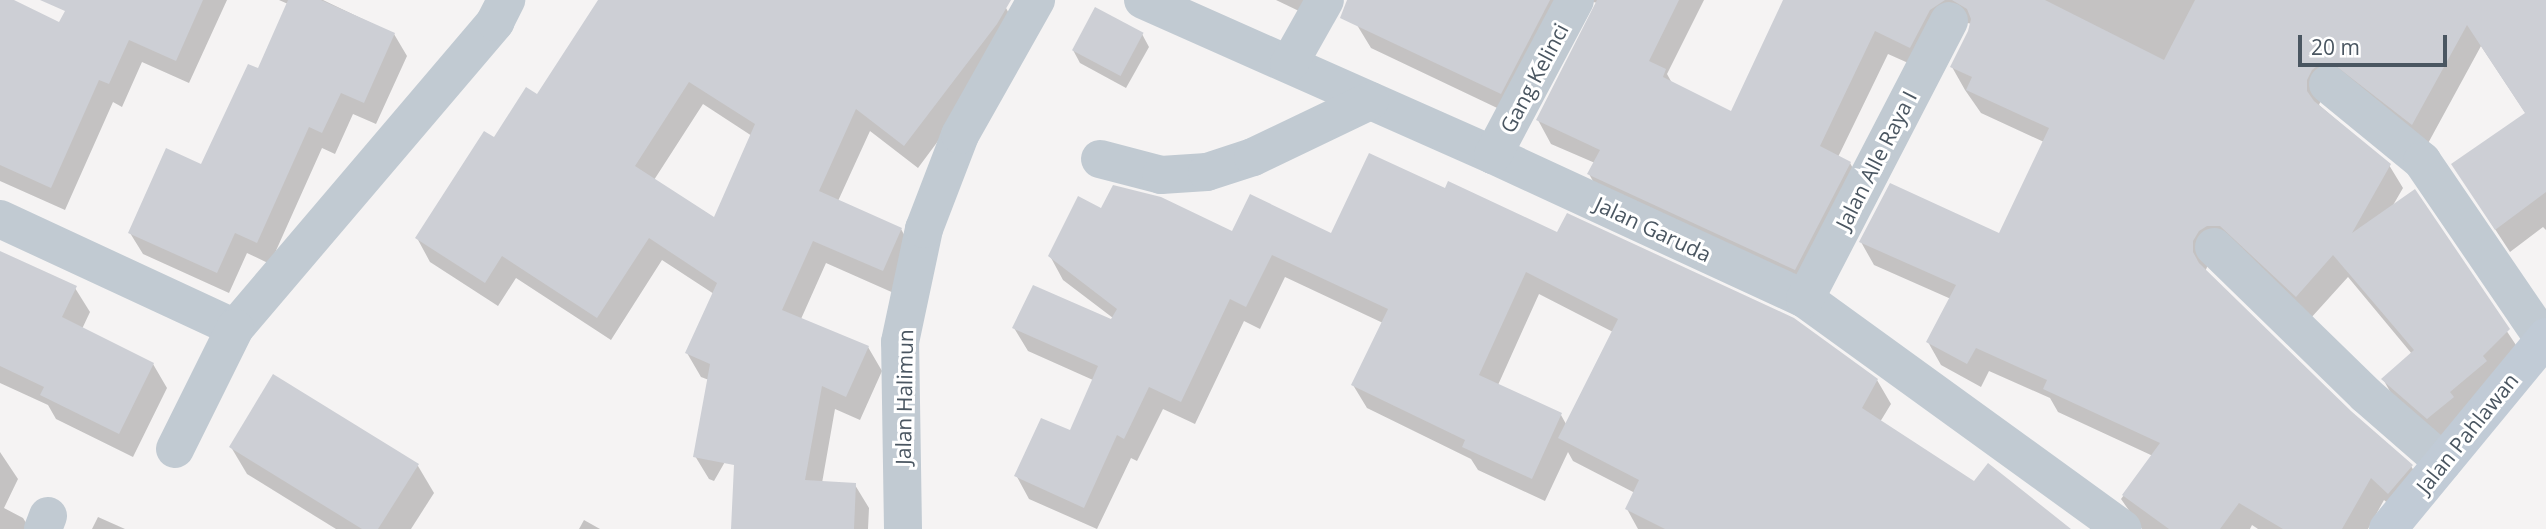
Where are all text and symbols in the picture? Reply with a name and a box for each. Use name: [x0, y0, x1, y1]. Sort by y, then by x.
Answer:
street label: Gang Kelinci: [1495, 19, 1573, 137]
scale bar: [2301, 21, 2450, 65]
text: 20 m: [2311, 33, 2360, 61]
street label: Jalan Alle Raya I: [1830, 87, 1922, 233]
street label: Jalan Garuda: [1591, 191, 1715, 267]
street label: Jalan Halimun: [890, 329, 918, 465]
street label: Jalan Pahlawan: [2411, 368, 2523, 498]

